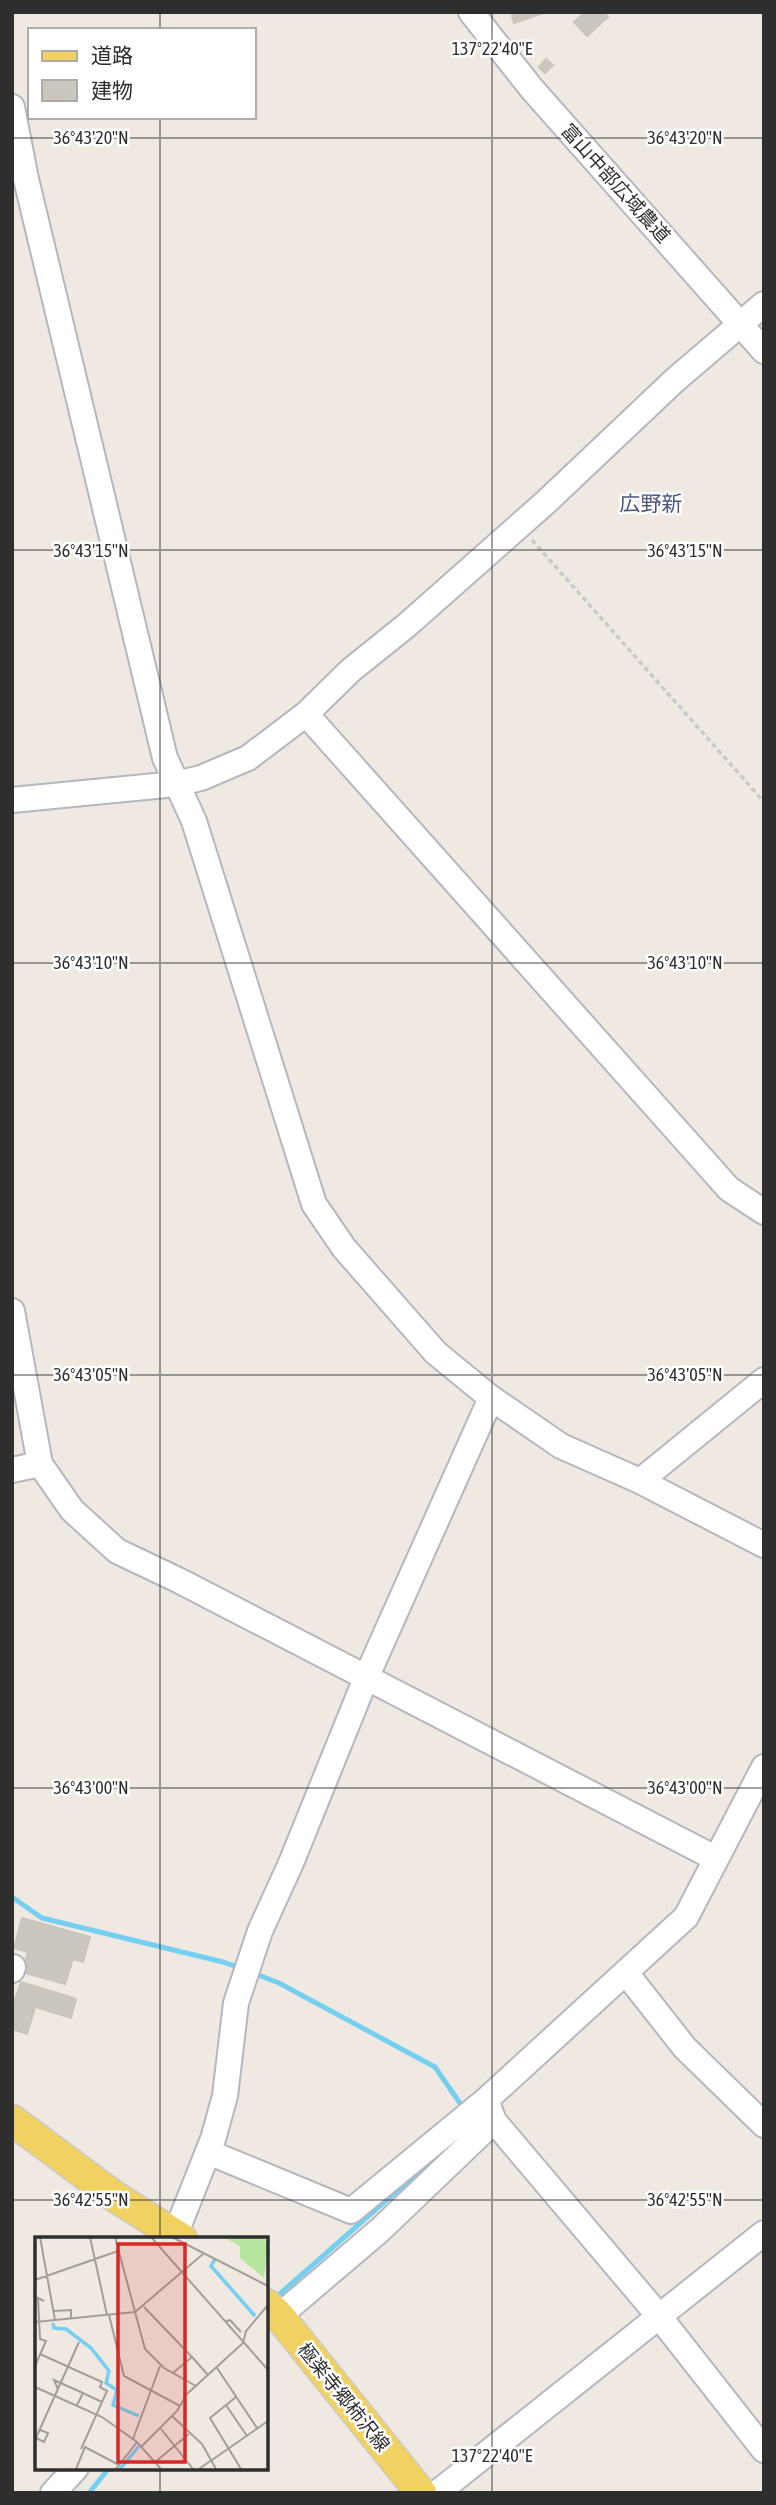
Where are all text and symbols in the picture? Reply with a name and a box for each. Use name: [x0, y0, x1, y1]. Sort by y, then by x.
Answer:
legend: [28, 28, 256, 119]
text: 137°22'40"E: [452, 38, 533, 59]
text: 道路: [91, 43, 133, 67]
text: 建物: [91, 78, 133, 102]
street label: 富山中部広域農道: [557, 119, 675, 247]
text: 36°43'20"N: [53, 127, 129, 148]
text: 36°43'20"N: [647, 127, 723, 148]
district label: 広野新: [620, 491, 683, 515]
text: 36°43'15"N: [53, 540, 129, 561]
text: 36°43'15"N: [647, 540, 723, 561]
text: 36°43'10"N: [53, 952, 129, 973]
text: 36°43'10"N: [647, 952, 723, 973]
text: 36°43'05"N: [53, 1364, 129, 1385]
text: 36°43'05"N: [647, 1364, 723, 1385]
text: 36°43'00"N: [53, 1777, 129, 1798]
text: 36°43'00"N: [647, 1777, 723, 1798]
text: 36°42'55"N: [53, 2189, 129, 2210]
text: 36°42'55"N: [647, 2189, 723, 2210]
inset map: [35, 2237, 268, 2470]
street label: 極楽寺郷柿沢線: [294, 2338, 394, 2456]
text: 137°22'40"E: [452, 2445, 533, 2466]

